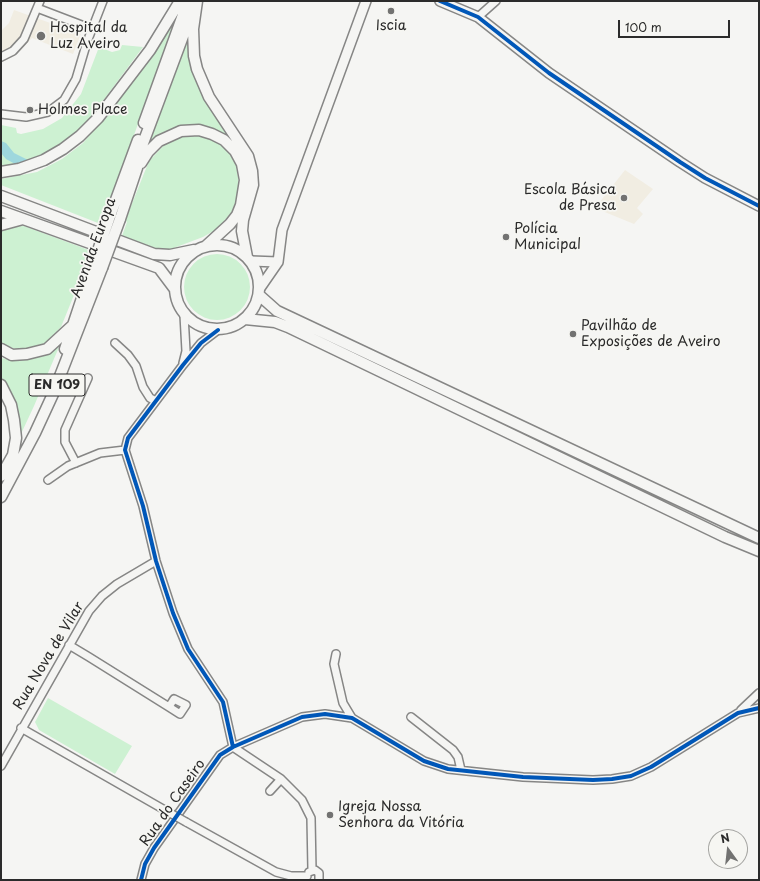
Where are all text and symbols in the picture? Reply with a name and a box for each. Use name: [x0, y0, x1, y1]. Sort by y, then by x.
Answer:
marker: Iscia: [386, 6, 396, 16]
scale bar: [620, 12, 732, 38]
place label: Iscia: [376, 18, 406, 34]
text: 100 m: [625, 18, 662, 36]
place label: Hospital da Luz Aveiro: [50, 20, 127, 52]
marker: Hospital da Luz Aveiro: [35, 30, 47, 42]
place label: Holmes Place: [38, 102, 127, 118]
marker: Holmes Place: [25, 105, 35, 115]
place label: Escola Básica de Presa: [524, 182, 616, 214]
marker: Escola Básica de Presa: [619, 193, 629, 203]
street label: Avenida Europa: [68, 196, 120, 300]
place label: Polícia Municipal: [514, 221, 581, 254]
marker: Polícia Municipal: [501, 232, 511, 242]
place label: Pavilhão de Exposições de Aveiro: [581, 318, 720, 350]
marker: Pavilhão de Exposições de Aveiro: [568, 329, 578, 339]
road number: EN 109: [29, 374, 85, 396]
street label: Rua Nova de Vilar: [10, 599, 88, 713]
street label: Rua do Caseiro: [137, 756, 209, 850]
place label: Igreja Nossa Senhora da Vitória: [338, 799, 464, 832]
marker: Igreja Nossa Senhora da Vitória: [325, 810, 335, 820]
north arrow: [708, 829, 748, 869]
text: N: [719, 829, 731, 847]

